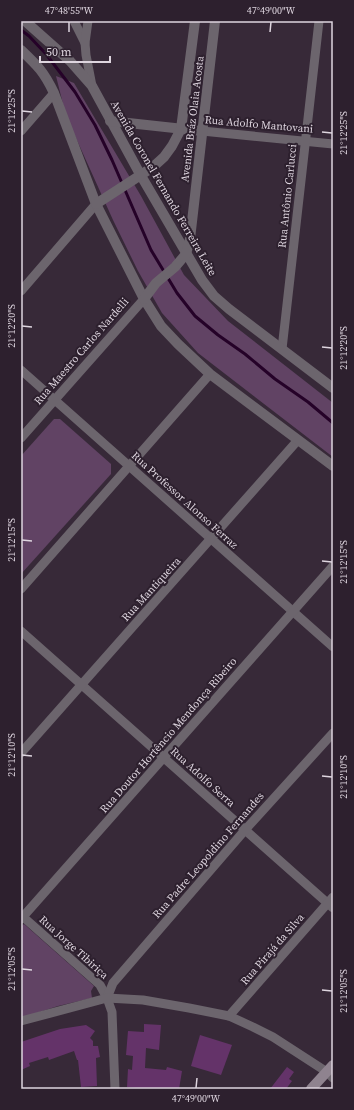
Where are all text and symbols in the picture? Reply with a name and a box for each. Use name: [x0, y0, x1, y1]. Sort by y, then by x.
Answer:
text: 47°48'55"W: [45, 4, 94, 17]
text: 47°49'00"W: [247, 4, 296, 17]
scale bar: [40, 38, 110, 64]
text: 50 m: [46, 44, 72, 60]
street label: Avenida Bráz Olaia Acosta: [177, 55, 208, 183]
text: 21°12'25"S: [5, 89, 18, 133]
street label: Avenida Coronel Fernando Ferreira Leite: [107, 98, 220, 279]
text: 21°12'25"S: [337, 111, 350, 155]
street label: Rua Adolfo Mantovani: [204, 112, 314, 137]
street label: Rua Antônio Carlucci: [275, 143, 300, 249]
street label: Rua Maestro Carlos Nardelli: [31, 295, 132, 408]
text: 21°12'20"S: [5, 304, 18, 348]
text: 21°12'20"S: [337, 326, 350, 370]
street label: Rua Professor Alonso Ferraz: [128, 448, 241, 552]
text: 21°12'15"S: [5, 518, 18, 562]
text: 21°12'15"S: [337, 540, 350, 584]
street label: Rua Mantiqueira: [118, 554, 185, 625]
street label: Rua Doutor Hortêncio Mendonça Ribeiro: [97, 654, 240, 816]
text: 21°12'10"S: [5, 733, 18, 777]
street label: Rua Adolfo Serra: [167, 744, 239, 811]
text: 21°12'10"S: [337, 755, 350, 799]
street label: Rua Padre Leopoldino Fernandes: [149, 789, 268, 922]
street label: Rua Pirajá da Silva: [237, 910, 308, 988]
street label: Rua Jorge Tibiriça: [36, 912, 112, 983]
text: 21°12'05"S: [5, 947, 18, 991]
text: 21°12'05"S: [337, 969, 350, 1013]
text: 47°49'00"W: [172, 1092, 221, 1105]

